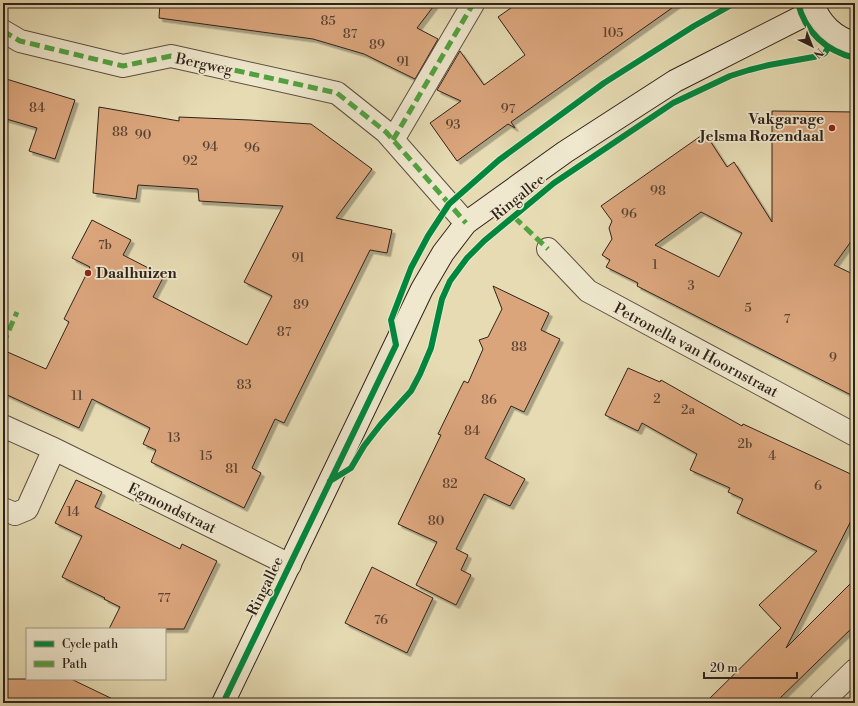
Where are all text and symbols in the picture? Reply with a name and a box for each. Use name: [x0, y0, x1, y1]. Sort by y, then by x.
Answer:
house number: 85: [320, 13, 336, 29]
house number: 105: [603, 25, 623, 41]
house number: 87: [343, 26, 358, 42]
north arrow: [792, 26, 832, 66]
house number: 89: [369, 37, 385, 53]
text: N: [810, 44, 826, 61]
street label: Bergweg: [173, 49, 234, 80]
house number: 91: [396, 54, 410, 70]
house number: 84: [29, 100, 45, 116]
house number: 97: [501, 101, 516, 117]
place label: Vakgarage Jelsma Rozendaal: [698, 110, 824, 146]
house number: 93: [445, 117, 461, 133]
marker: Vakgarage Jelsma Rozendaal: [827, 123, 837, 133]
house number: 88: [112, 124, 128, 140]
house number: 90: [135, 127, 152, 143]
house number: 94: [202, 139, 218, 155]
house number: 96: [244, 140, 260, 156]
house number: 92: [182, 153, 198, 169]
street label: Ringallee: [488, 170, 549, 225]
house number: 98: [650, 183, 666, 199]
house number: 96: [621, 206, 637, 222]
house number: 7b: [98, 237, 112, 253]
house number: 91: [291, 250, 305, 266]
house number: 1: [652, 257, 658, 273]
place label: Daalhuizen: [96, 264, 178, 283]
marker: Daalhuizen: [83, 268, 93, 278]
house number: 3: [687, 278, 695, 294]
house number: 89: [293, 297, 309, 313]
street label: Petronella van Hoornstraat: [610, 299, 782, 402]
house number: 5: [744, 300, 752, 316]
house number: 7: [784, 311, 791, 327]
house number: 87: [277, 324, 292, 340]
house number: 88: [511, 339, 527, 355]
house number: 9: [829, 350, 837, 366]
house number: 83: [236, 377, 252, 393]
house number: 11: [71, 388, 83, 404]
house number: 2: [653, 391, 661, 407]
house number: 86: [481, 392, 497, 408]
house number: 2a: [681, 402, 695, 418]
house number: 84: [464, 423, 480, 439]
house number: 13: [168, 430, 180, 446]
house number: 2b: [738, 436, 752, 452]
house number: 15: [200, 448, 212, 464]
house number: 4: [768, 448, 776, 464]
house number: 81: [225, 461, 239, 477]
house number: 82: [442, 476, 458, 492]
house number: 6: [814, 478, 822, 494]
street label: Egmondstraat: [124, 479, 220, 538]
house number: 14: [67, 504, 80, 520]
house number: 80: [428, 513, 445, 529]
street label: Ringallee: [243, 553, 288, 619]
house number: 77: [157, 590, 171, 606]
house number: 76: [374, 612, 388, 628]
legend: [26, 628, 166, 680]
text: Cycle path: [62, 637, 118, 652]
scale bar: [704, 654, 797, 680]
text: Path: [62, 657, 87, 672]
text: 20 m: [710, 661, 738, 676]

